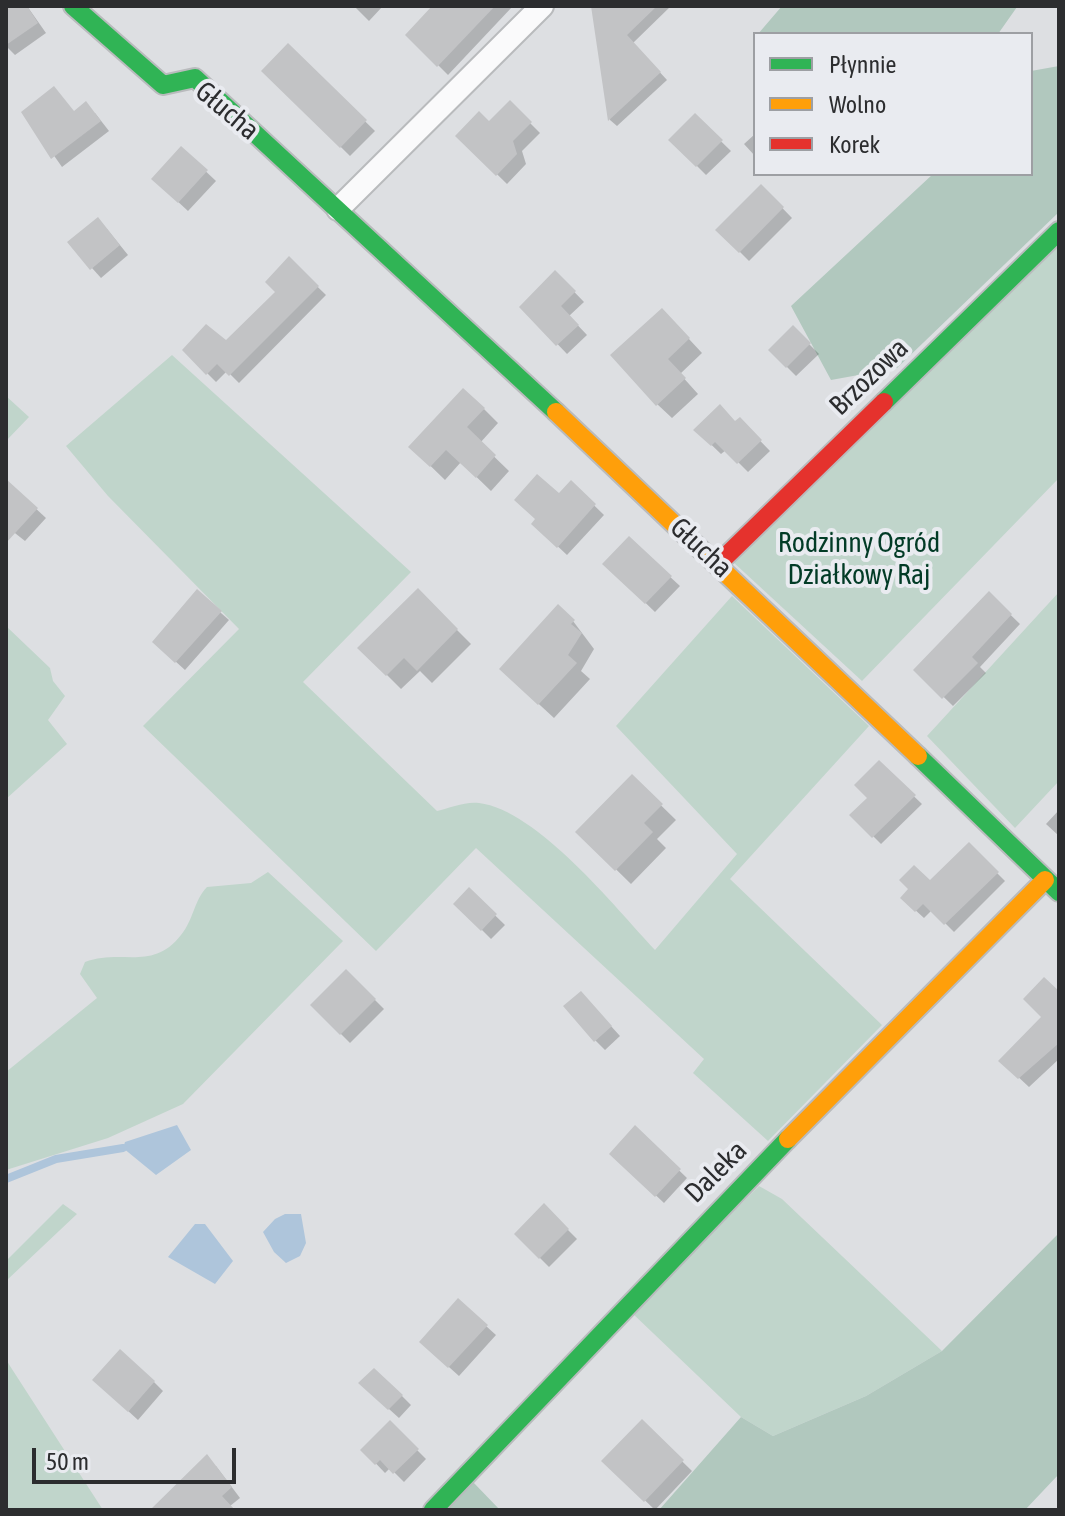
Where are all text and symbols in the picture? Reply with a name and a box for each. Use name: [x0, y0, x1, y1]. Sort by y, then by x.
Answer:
legend: [753, 32, 1033, 176]
text: Płynnie: [829, 51, 896, 78]
street label: Głucha: [188, 75, 266, 147]
text: Wolno: [829, 91, 886, 118]
text: Korek: [829, 131, 880, 158]
street label: Brzozowa: [823, 331, 915, 423]
street label: Głucha: [663, 511, 739, 585]
park label: Rodzinny Ogród Działkowy Raj: [778, 526, 940, 592]
street label: Daleka: [678, 1134, 754, 1210]
scale bar: [36, 1432, 240, 1482]
text: 50 m: [46, 1448, 89, 1475]

